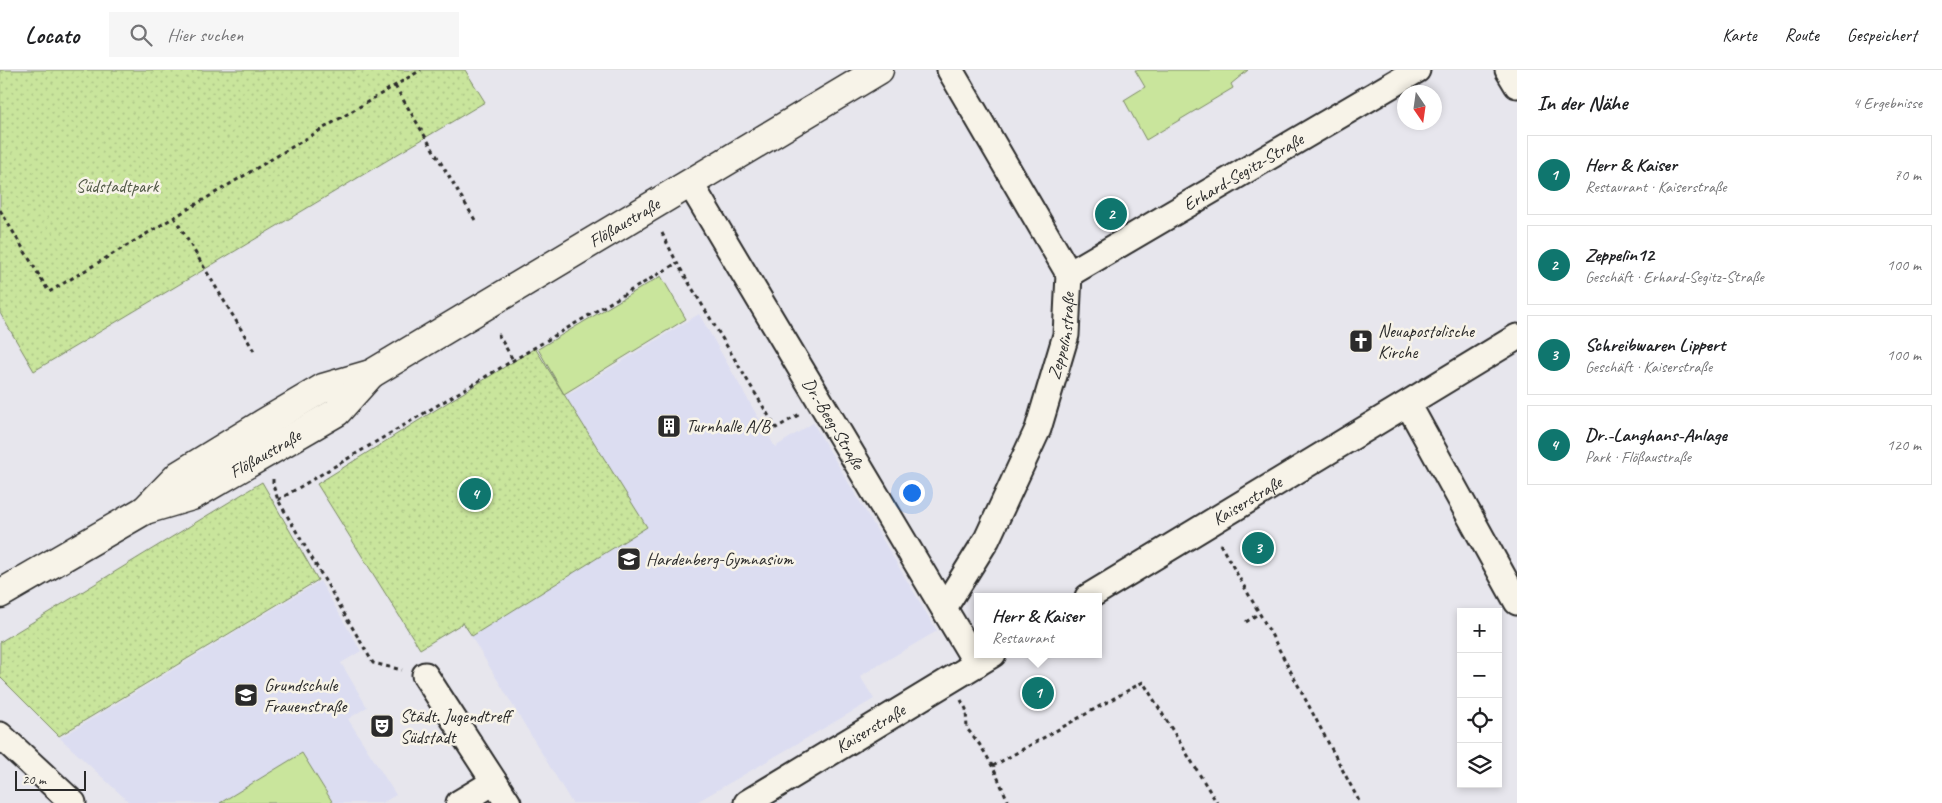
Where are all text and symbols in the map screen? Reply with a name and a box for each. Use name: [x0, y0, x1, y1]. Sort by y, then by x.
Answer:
search box: [109, 12, 459, 57]
text: Locato: [25, 20, 79, 50]
icon: search: [127, 21, 155, 49]
text: Hier suchen: [167, 23, 243, 47]
text: Karte: [1722, 24, 1757, 46]
text: Route: [1785, 24, 1819, 46]
text: Gespeichert: [1847, 24, 1917, 46]
north arrow: [1397, 85, 1442, 130]
text: In der Nähe: [1537, 90, 1627, 116]
text: 4 Ergebnisse: [1853, 93, 1922, 113]
street label: Erhard-Segitz-Straße: [1179, 128, 1308, 216]
text: Herr & Kaiser: [1585, 153, 1677, 177]
text: 1: [1550, 165, 1558, 185]
text: 70 m: [1894, 165, 1921, 185]
park label: Südstadtpark: [76, 175, 160, 197]
text: Restaurant · Kaiserstraße: [1585, 177, 1727, 197]
street label: Flößaustraße: [585, 192, 664, 252]
pin: 2: [1095, 195, 1127, 233]
text: Zeppelin12: [1585, 243, 1654, 267]
text: 2: [1550, 255, 1558, 275]
text: 100 m: [1887, 255, 1921, 275]
text: Geschäft · Erhard-Segitz-Straße: [1585, 267, 1764, 287]
street label: Zeppelinstraße: [1042, 291, 1079, 382]
place label: Neuapostolische Kirche: [1378, 320, 1475, 363]
church icon: Neuapostolische Kirche: [1348, 328, 1374, 354]
text: Schreibwaren Lippert: [1585, 333, 1725, 357]
text: 3: [1550, 345, 1558, 365]
text: 100 m: [1887, 345, 1921, 365]
text: Geschäft · Kaiserstraße: [1585, 357, 1712, 377]
street label: Dr.-Beeg-Straße: [798, 374, 870, 474]
building icon: Turnhalle A/B: [656, 413, 682, 439]
place label: Turnhalle A/B: [686, 415, 772, 437]
text: Dr.-Langhans-Anlage: [1585, 423, 1727, 447]
street label: Flößaustraße: [225, 424, 306, 483]
text: 4: [1550, 435, 1558, 455]
text: 120 m: [1887, 435, 1921, 455]
text: Park · Flößaustraße: [1585, 447, 1691, 467]
street label: Kaiserstraße: [1208, 471, 1287, 530]
pin: 4: [459, 475, 491, 513]
your location: [899, 480, 925, 506]
pin: 3: [1242, 529, 1274, 567]
school or university icon: Hardenberg-Gymnasium: [616, 546, 642, 572]
place label: Hardenberg-Gymnasium: [646, 548, 794, 570]
popup: [974, 593, 1102, 658]
text: Herr & Kaiser: [992, 604, 1084, 628]
map controls: [1457, 608, 1502, 788]
button: +: [1457, 608, 1502, 653]
text: Restaurant: [992, 628, 1054, 648]
button: −: [1457, 653, 1502, 698]
place label: Grundschule Frauenstraße: [264, 674, 347, 717]
pin: 1: [1022, 674, 1054, 712]
school or university icon: Grundschule Frauenstraße: [233, 682, 259, 708]
street label: Kaiserstraße: [831, 698, 910, 758]
button: locate: [1457, 698, 1502, 743]
place label: Städt. Jugendtreff Südstadt: [400, 705, 514, 748]
theatre icon: Städt. Jugendtreff Südstadt: [369, 713, 395, 739]
button: layers: [1457, 743, 1502, 788]
scale bar: [15, 768, 86, 791]
text: 20 m: [22, 771, 46, 788]

